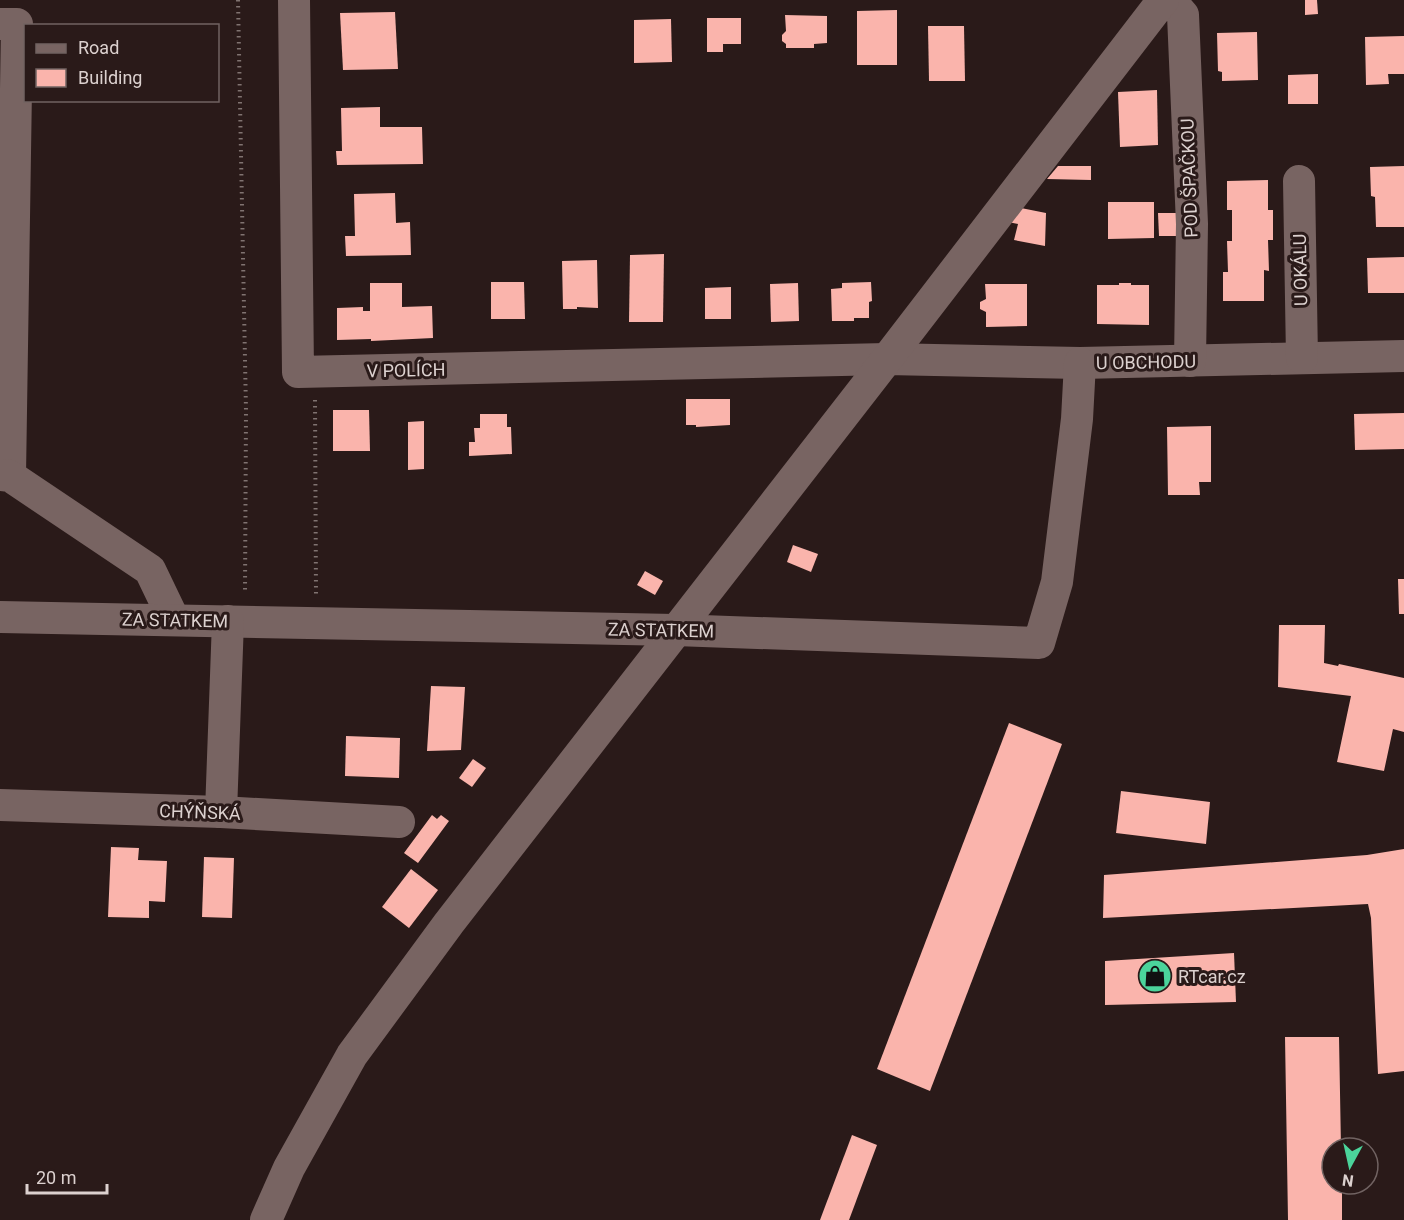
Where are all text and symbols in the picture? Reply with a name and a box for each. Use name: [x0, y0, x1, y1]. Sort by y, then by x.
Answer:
legend: [24, 24, 219, 102]
text: Road: [78, 37, 119, 58]
text: Building: [78, 67, 142, 88]
street label: POD ŠPAČKOU: [1176, 118, 1202, 238]
street label: U OKÁLU: [1289, 234, 1311, 306]
street label: U OBCHODU: [1096, 351, 1196, 373]
street label: V POLÍCH: [366, 359, 446, 381]
street label: ZA STATKEM: [122, 609, 228, 631]
street label: ZA STATKEM: [608, 619, 714, 641]
street label: CHÝŇSKÁ: [159, 800, 241, 824]
shop icon: RTcar.cz: [1137, 958, 1173, 994]
place label: RTcar.cz: [1178, 966, 1246, 987]
north arrow: [1320, 1136, 1380, 1196]
scale bar: [27, 1157, 106, 1195]
text: 20 m: [36, 1167, 76, 1188]
text: N: [1341, 1170, 1355, 1191]

